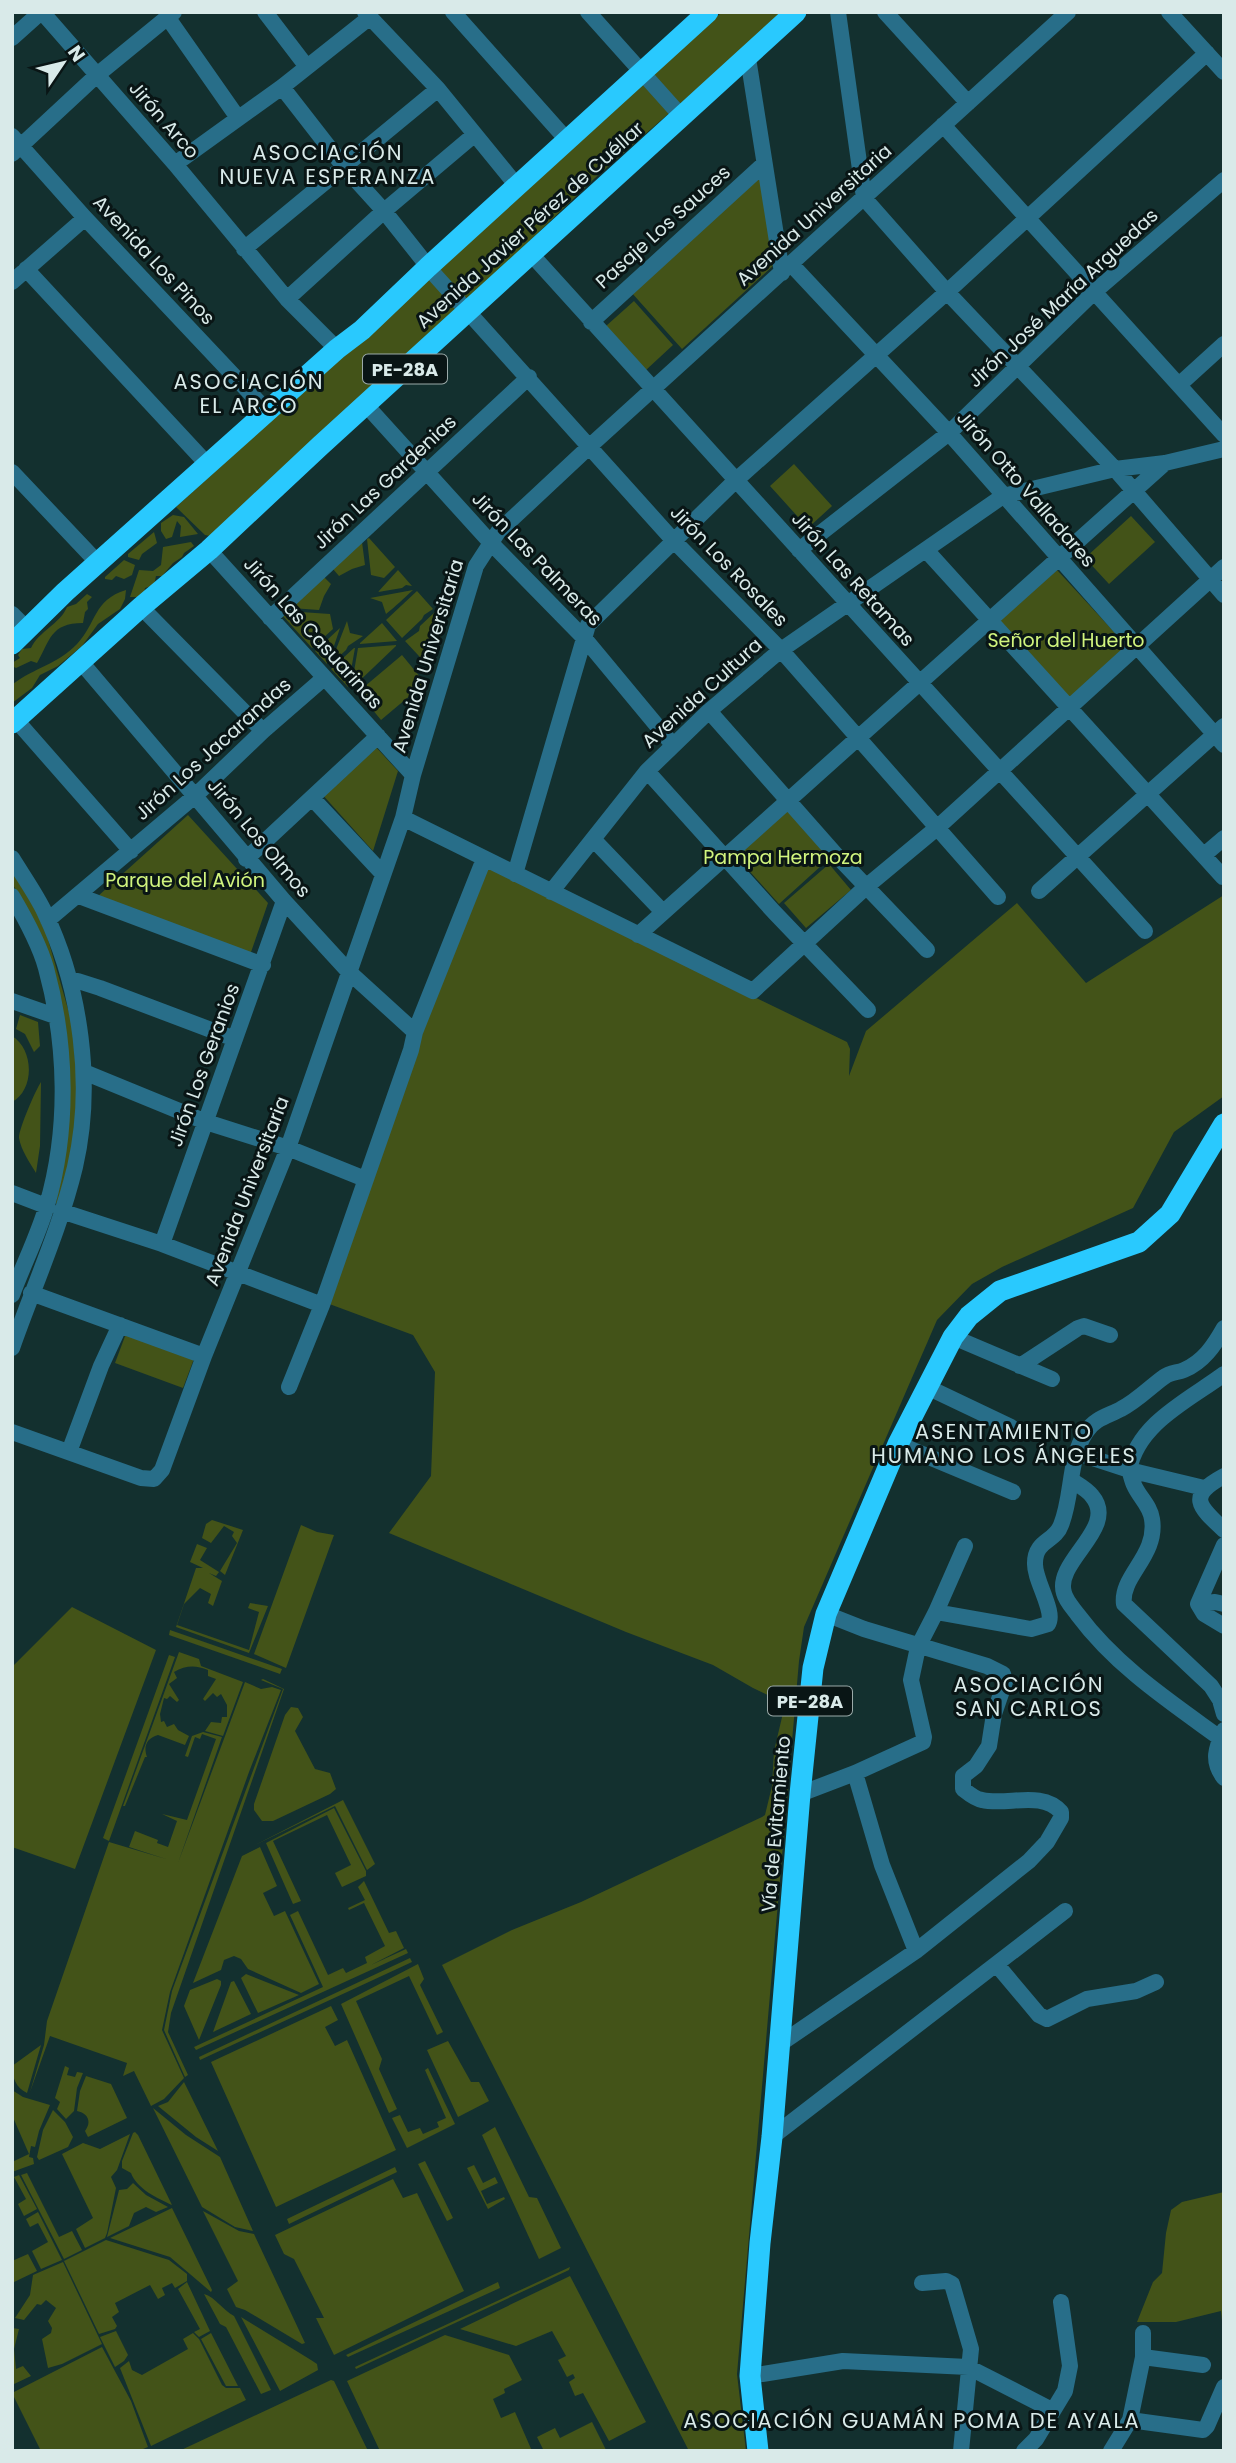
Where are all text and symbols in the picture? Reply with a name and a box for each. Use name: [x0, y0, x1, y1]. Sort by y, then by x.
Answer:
north arrow: [28, 28, 98, 98]
text: N: [61, 40, 92, 67]
street label: Jirón Arco: [123, 75, 205, 165]
street label: Avenida Javier Pérez de Cuéllar: [410, 115, 650, 335]
district label: ASOCIACIÓN NUEVA ESPERANZA: [220, 138, 436, 191]
street label: Avenida Universitaria: [730, 138, 898, 292]
street label: Pasaje Los Sauces: [590, 159, 736, 295]
street label: Avenida Los Pinos: [87, 189, 221, 331]
street label: Jirón José María Arguedas: [962, 202, 1164, 394]
road number: PE-28A: [363, 354, 447, 384]
district label: ASOCIACIÓN EL ARCO: [173, 367, 325, 420]
street label: Jirón Otto Valladares: [950, 405, 1102, 573]
street label: Jirón Las Gardenias: [308, 409, 462, 555]
street label: Jirón Las Palmeras: [466, 486, 608, 632]
street label: Jirón Los Rosales: [664, 499, 794, 633]
street label: Jirón Las Retamas: [785, 506, 921, 652]
street label: Jirón Las Casuarinas: [237, 551, 389, 715]
street label: Avenida Universitaria: [386, 556, 470, 756]
park label: Señor del Huerto: [987, 627, 1145, 654]
street label: Avenida Cultura: [636, 632, 768, 754]
street label: Jirón Los Jacarandas: [129, 672, 297, 826]
street label: Jirón Los Olmos: [201, 773, 317, 903]
park label: Pampa Hermoza: [703, 844, 863, 871]
park label: Parque del Avión: [105, 867, 265, 894]
street label: Jirón Los Geranios: [162, 980, 246, 1150]
street label: Avenida Universitaria: [198, 1092, 296, 1290]
district label: ASENTAMIENTO HUMANO LOS ÁNGELES: [871, 1417, 1137, 1470]
district label: ASOCIACIÓN SAN CARLOS: [953, 1670, 1105, 1723]
road number: PE-28A: [768, 1686, 852, 1716]
street label: Vía de Evitamiento: [755, 1735, 797, 1913]
district label: ASOCIACIÓN GUAMÁN POMA DE AYALA: [683, 2406, 1141, 2435]

